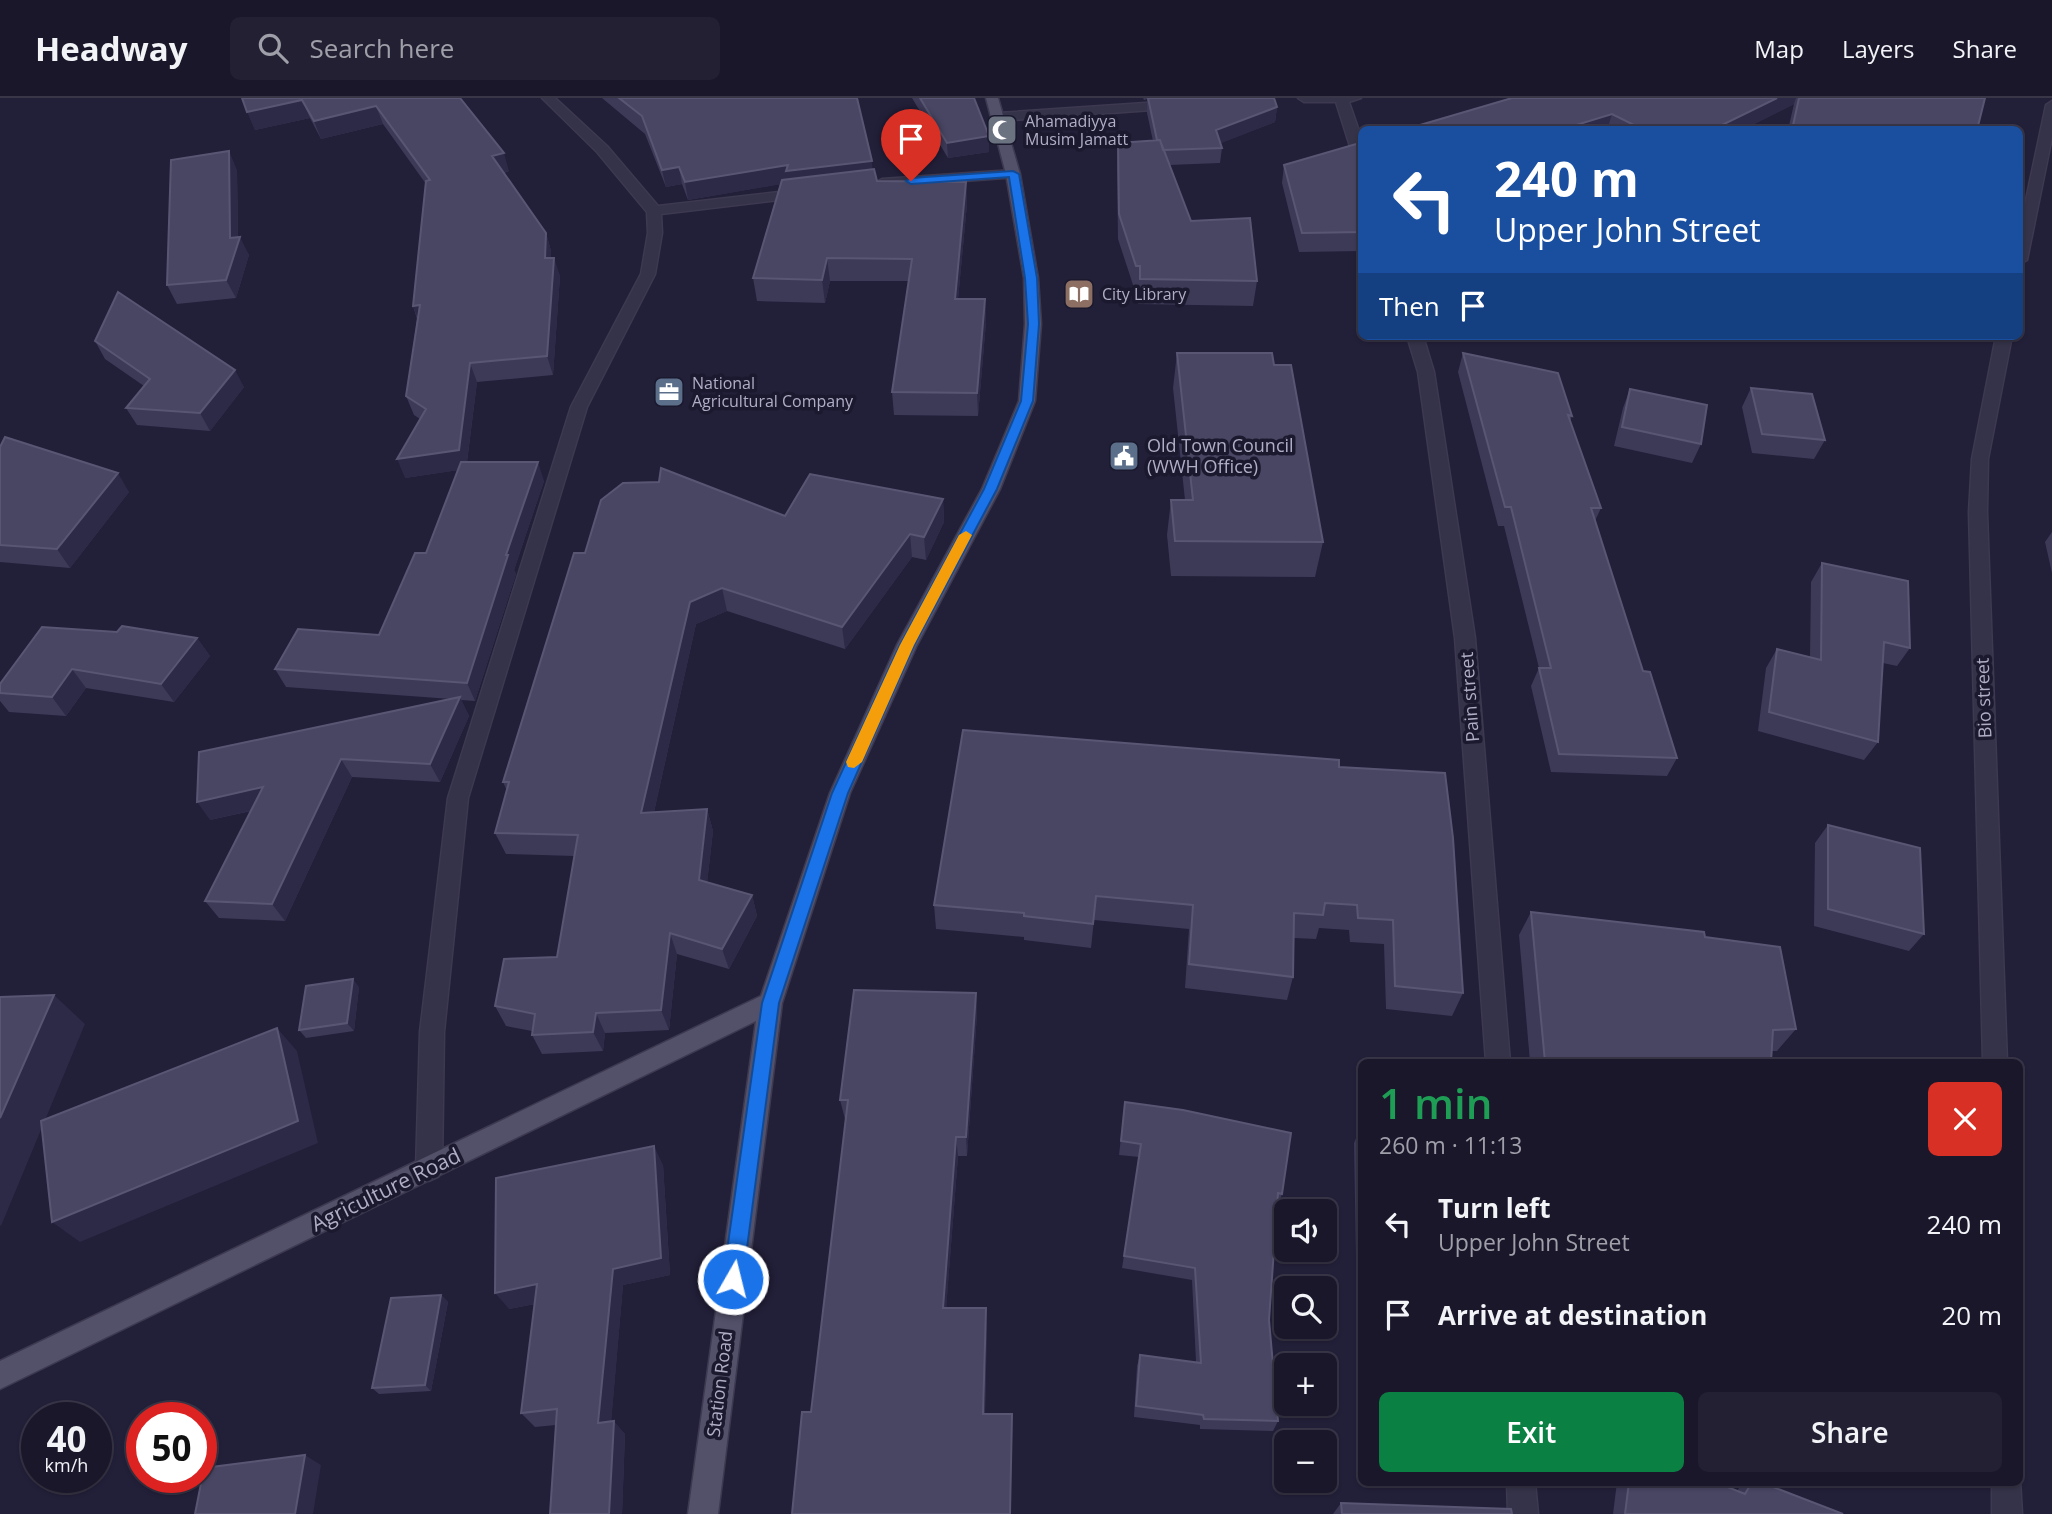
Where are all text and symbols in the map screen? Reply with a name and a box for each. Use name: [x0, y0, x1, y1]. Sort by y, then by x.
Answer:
search box: [230, 17, 720, 80]
text: Headway: [35, 26, 188, 71]
icon: search: [254, 29, 292, 67]
text: Search here: [310, 30, 454, 66]
text: Map: [1754, 32, 1804, 65]
text: Layers: [1842, 32, 1915, 65]
text: Share: [1953, 32, 2017, 65]
pin: [881, 109, 941, 181]
place label: Ahamadiyya Musim Jamatt: [1025, 110, 1128, 150]
mosque icon: Ahamadiyya Musim Jamatt: [985, 113, 1019, 147]
icon: arrive: [892, 120, 930, 158]
text: 240 m: [1494, 145, 1639, 211]
icon: left: [1379, 154, 1470, 245]
text: Upper John Street: [1494, 208, 1761, 251]
library icon: City Library: [1062, 277, 1096, 311]
place label: City Library: [1102, 283, 1187, 305]
icon: arrive: [1454, 287, 1492, 325]
text: Then: [1379, 288, 1440, 324]
place label: National Agricultural Company: [692, 372, 854, 412]
office icon: National Agricultural Company: [652, 375, 686, 409]
place label: Old Town Council (WWH Office): [1147, 433, 1294, 478]
public building icon: Old Town Council (WWH Office): [1107, 439, 1141, 473]
street label: Pain street: [1454, 651, 1484, 743]
street label: Bio street: [1970, 657, 1996, 739]
text: 1 min: [1379, 1074, 1492, 1131]
button: close: [1928, 1082, 2002, 1156]
text: 260 m · 11:13: [1379, 1129, 1522, 1161]
street label: Agriculture Road: [306, 1141, 465, 1237]
text: Turn left: [1438, 1190, 1550, 1226]
map controls: [1274, 1199, 1337, 1493]
button: sound: [1274, 1199, 1337, 1262]
icon: left: [1379, 1205, 1417, 1243]
text: 240 m: [1927, 1206, 2002, 1242]
text: Upper John Street: [1438, 1226, 1630, 1258]
position arrow: [696, 1242, 770, 1316]
button: search: [1274, 1276, 1337, 1339]
icon: arrive: [1379, 1296, 1417, 1334]
text: Arrive at destination: [1438, 1297, 1707, 1333]
text: 20 m: [1941, 1297, 2002, 1333]
street label: Station Road: [701, 1329, 737, 1438]
button: +: [1274, 1353, 1337, 1416]
button: Exit: [1379, 1392, 1684, 1472]
button: Share: [1698, 1392, 2002, 1472]
speed limit sign: 50: [126, 1402, 217, 1493]
text: 40: [46, 1415, 87, 1462]
button: −: [1274, 1430, 1337, 1493]
text: km/h: [45, 1453, 88, 1477]

